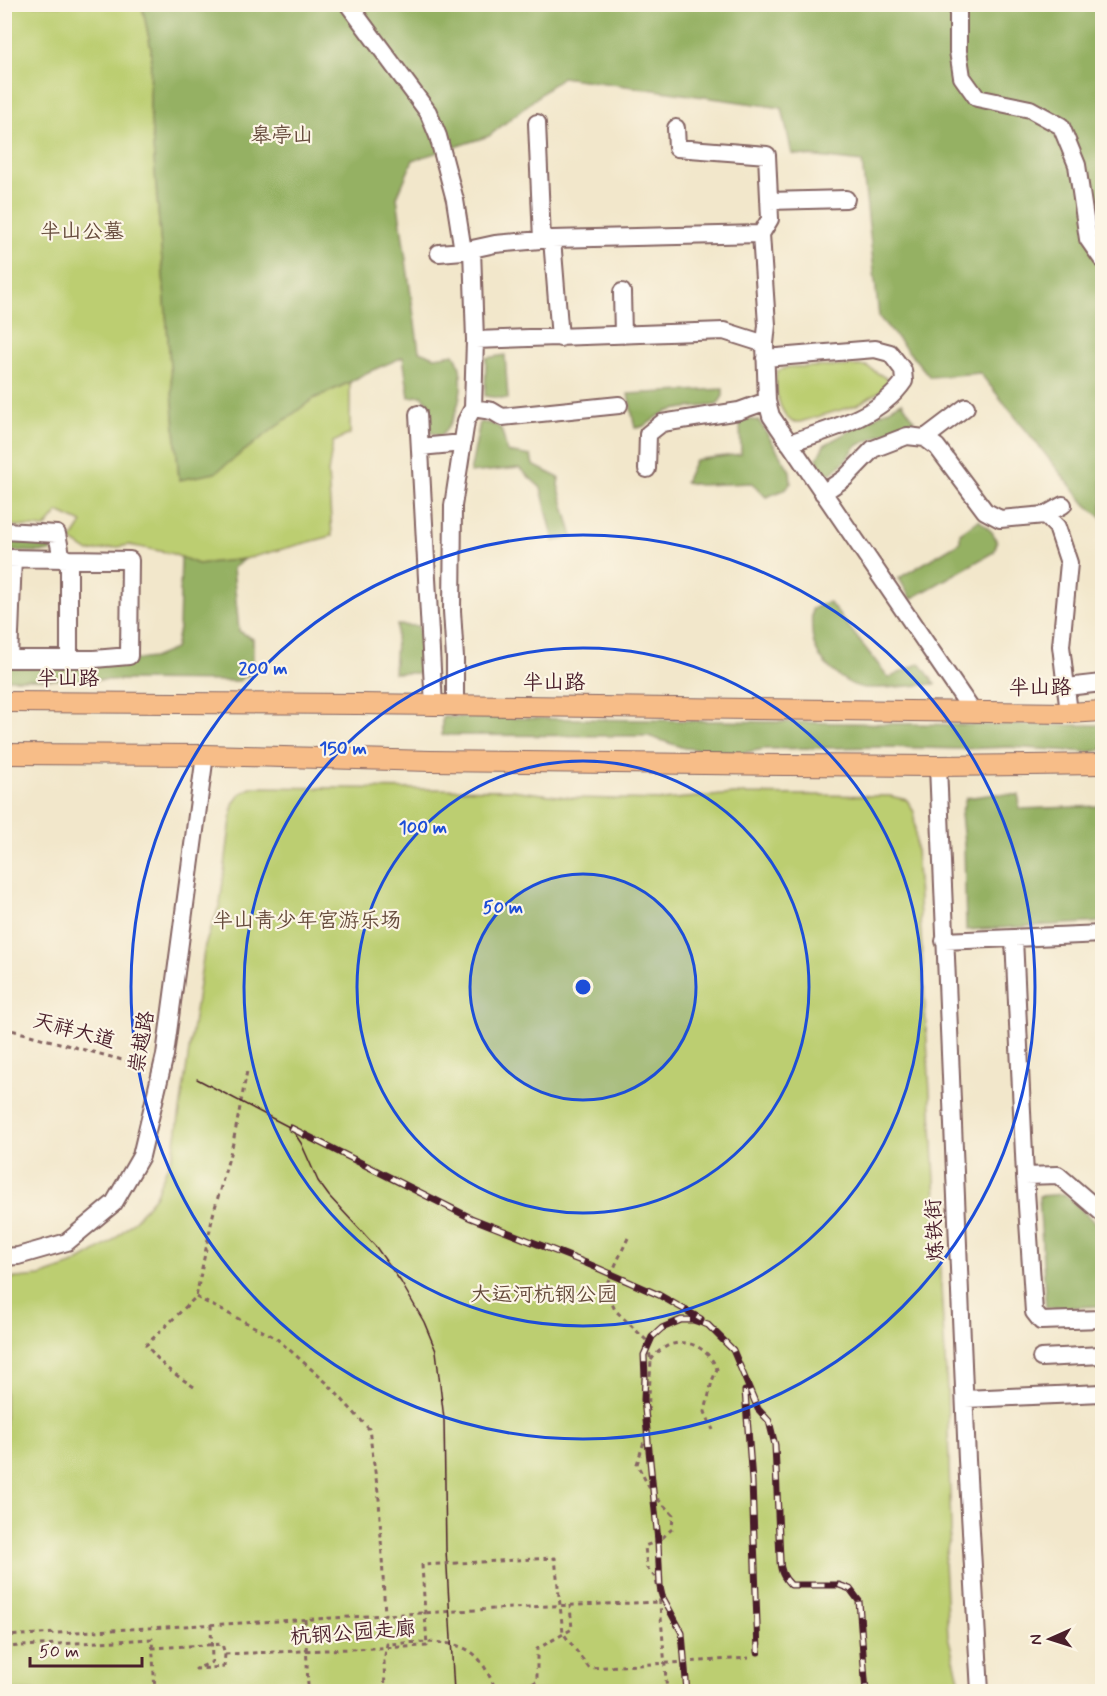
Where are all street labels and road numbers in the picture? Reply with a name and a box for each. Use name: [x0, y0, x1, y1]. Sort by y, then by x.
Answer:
street label: 半山路: [37, 665, 100, 693]
street label: 半山路: [523, 669, 586, 697]
street label: 半山路: [1009, 674, 1072, 702]
street label: 天祥大道: [30, 1007, 118, 1055]
street label: 崇越路: [123, 1009, 161, 1075]
street label: 炼铁街: [919, 1198, 951, 1262]
street label: 杭钢公园走廊: [289, 1615, 417, 1651]

